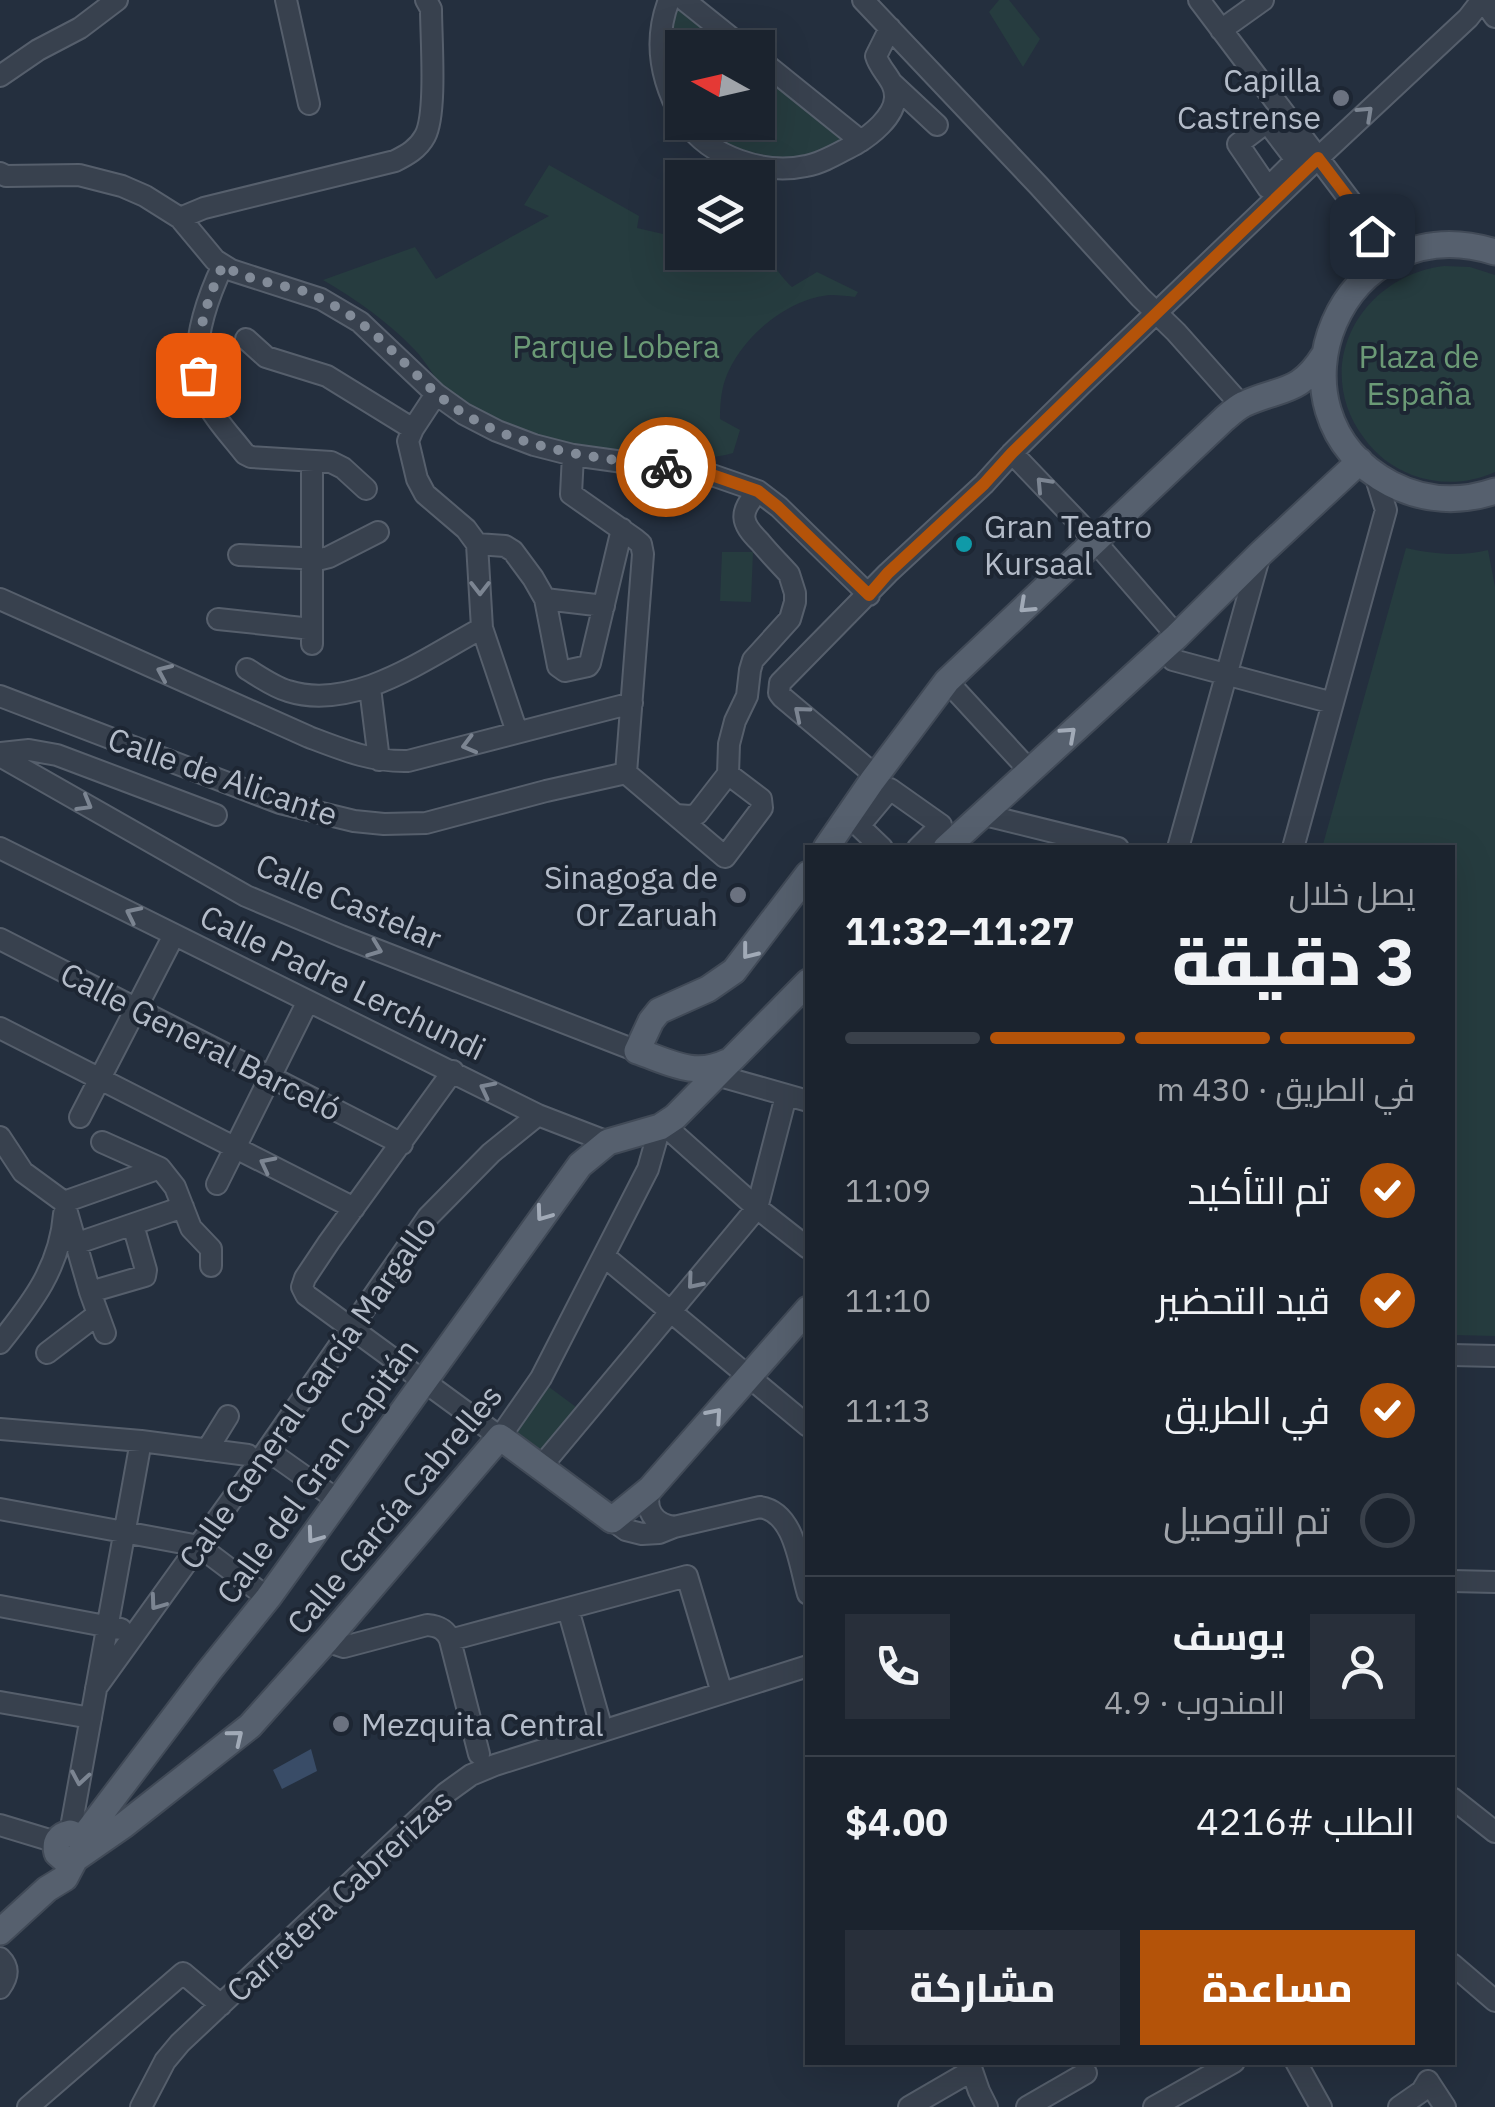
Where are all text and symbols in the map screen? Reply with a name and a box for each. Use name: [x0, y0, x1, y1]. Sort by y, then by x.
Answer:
north arrow: [665, 30, 775, 140]
map controls: [665, 30, 775, 270]
place label: Capilla Castrense: [1177, 59, 1321, 138]
marker: Capilla Castrense: [1330, 87, 1352, 109]
one-way arrow: [1354, 107, 1373, 125]
button: layers: [665, 160, 775, 270]
pin: [1330, 194, 1415, 279]
icon: home: [1345, 209, 1400, 264]
park label: Parque Lobera: [512, 325, 720, 367]
pin: [156, 333, 241, 418]
park label: Plaza de España: [1359, 335, 1479, 414]
icon: bag: [171, 348, 226, 403]
courier: [616, 417, 716, 517]
icon: bike: [639, 440, 694, 495]
one-way arrow: [1037, 478, 1055, 496]
place label: Gran Teatro Kursaal: [984, 505, 1152, 584]
marker: Gran Teatro Kursaal: [953, 533, 975, 555]
one-way arrow: [469, 582, 491, 597]
one-way arrow: [1019, 594, 1038, 612]
one-way arrow: [156, 664, 174, 684]
one-way arrow: [795, 707, 813, 725]
street label: Calle de Alicante: [103, 717, 343, 835]
one-way arrow: [1057, 728, 1076, 746]
one-way arrow: [461, 733, 478, 754]
one-way arrow: [74, 792, 92, 812]
street label: Calle Castelar: [250, 843, 449, 959]
place label: Sinagoga de Or Zaruah: [544, 856, 718, 935]
text: يصل خلال: [1289, 872, 1415, 914]
marker: Sinagoga de Or Zaruah: [727, 884, 749, 906]
street label: Calle Padre Lerchundi: [193, 895, 493, 1069]
text: 11:27–11:32: [845, 906, 1075, 955]
one-way arrow: [125, 907, 143, 926]
text: 3 دقيقة: [1172, 918, 1415, 1003]
one-way arrow: [365, 937, 383, 957]
one-way arrow: [744, 941, 761, 959]
street label: Calle General Barceló: [54, 952, 348, 1130]
text: في الطريق · 430 m: [1157, 1068, 1415, 1110]
one-way arrow: [479, 1082, 497, 1101]
one-way arrow: [259, 1156, 277, 1176]
icon: check: [1360, 1163, 1415, 1218]
text: تم التأكيد: [1188, 1165, 1330, 1214]
text: 11:09: [845, 1169, 931, 1211]
one-way arrow: [538, 1203, 555, 1221]
street label: Calle General García Margallo: [169, 1207, 445, 1577]
one-way arrow: [688, 1271, 706, 1289]
icon: check: [1360, 1273, 1415, 1328]
text: قيد التحضير: [1157, 1275, 1330, 1324]
text: 11:10: [845, 1279, 931, 1321]
street label: Calle del Gran Capitán: [206, 1330, 428, 1612]
street label: Calle García Cabrelles: [277, 1375, 511, 1643]
icon: check: [1360, 1383, 1415, 1438]
text: في الطريق: [1164, 1385, 1330, 1434]
text: 11:13: [845, 1389, 931, 1431]
one-way arrow: [703, 1409, 721, 1427]
text: تم التوصيل: [1163, 1495, 1330, 1544]
one-way arrow: [308, 1525, 325, 1543]
one-way arrow: [150, 1592, 169, 1611]
text: يوسف: [1172, 1611, 1285, 1660]
button: phone: [845, 1614, 950, 1719]
button: person: [1310, 1614, 1415, 1719]
text: المندوب · 4.9: [1104, 1681, 1285, 1723]
place label: Mezquita Central: [361, 1703, 604, 1745]
marker: Mezquita Central: [330, 1713, 352, 1735]
one-way arrow: [225, 1731, 243, 1749]
one-way arrow: [70, 1769, 91, 1786]
street label: Carretera Cabrerizas: [217, 1779, 461, 2011]
text: الطلب #4216: [1196, 1796, 1415, 1845]
text: $4.00: [845, 1797, 948, 1846]
button: مشاركة: [845, 1930, 1120, 2045]
button: مساعدة: [1140, 1930, 1415, 2045]

